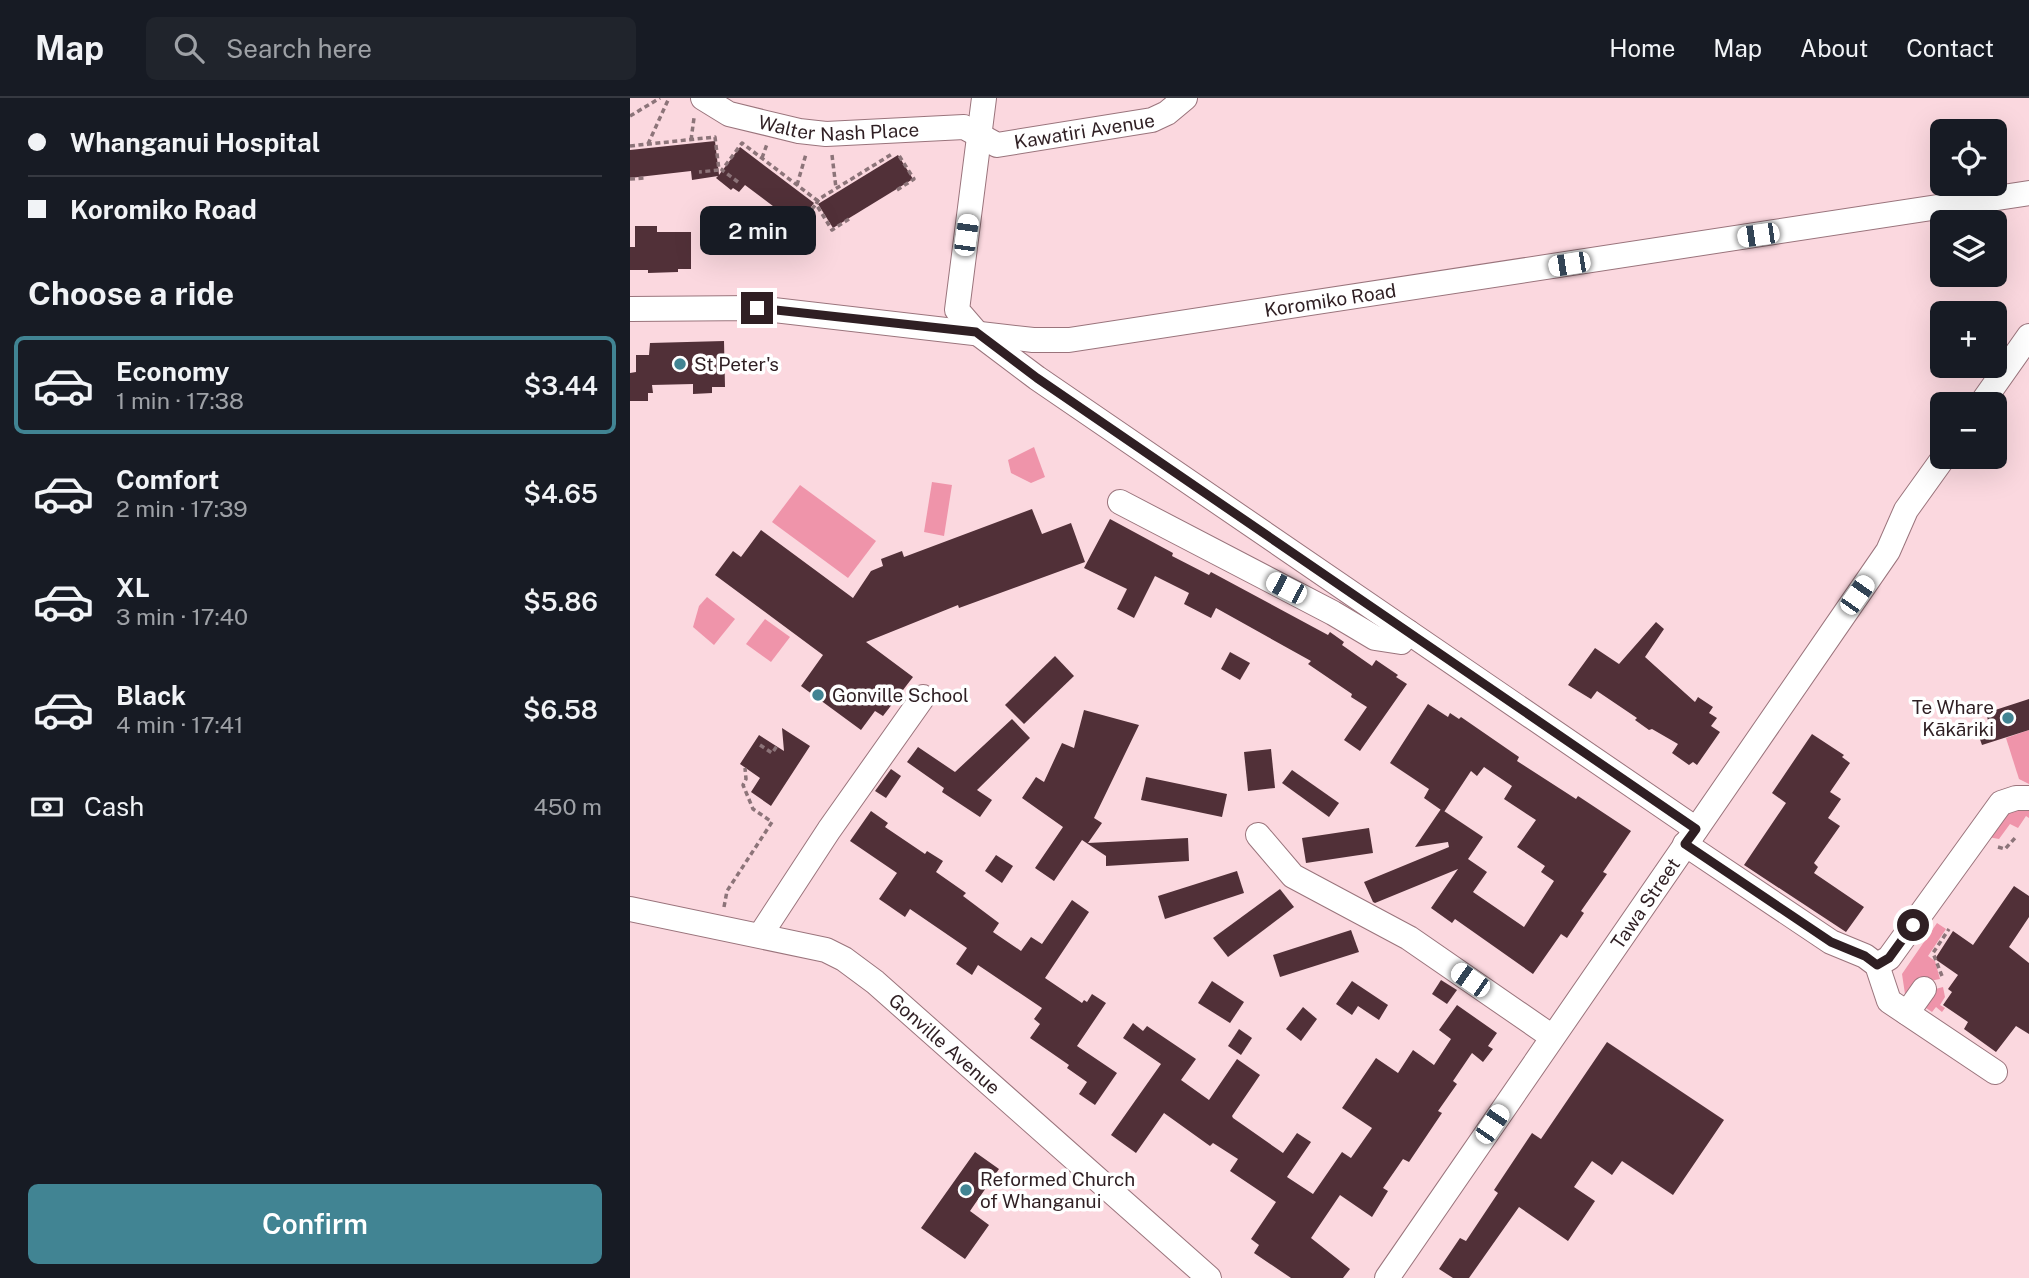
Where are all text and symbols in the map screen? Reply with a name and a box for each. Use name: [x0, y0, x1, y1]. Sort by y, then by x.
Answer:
search box: [146, 17, 636, 80]
text: Map: [35, 29, 104, 67]
icon: search: [170, 29, 208, 67]
text: Search here: [226, 33, 372, 64]
text: Home: [1609, 34, 1675, 62]
text: Map: [1713, 34, 1762, 62]
text: About: [1800, 34, 1868, 62]
text: Contact: [1906, 34, 1994, 62]
street label: Kawatiri Avenue: [1013, 109, 1156, 153]
street label: Walter Nash Place: [756, 110, 920, 145]
map controls: [1930, 119, 2007, 469]
button: locate: [1930, 119, 2007, 196]
text: Whanganui Hospital: [70, 127, 320, 158]
text: Koromiko Road: [70, 194, 257, 225]
callout: 2 min: [699, 206, 815, 256]
button: layers: [1930, 210, 2007, 287]
car: [953, 213, 980, 257]
text: 2 min: [728, 217, 788, 244]
car: [1736, 222, 1781, 248]
car: [1547, 250, 1592, 278]
text: Choose a ride: [28, 275, 234, 312]
street label: Koromiko Road: [1263, 279, 1397, 321]
route end: [741, 292, 773, 324]
button: +: [1930, 301, 2007, 378]
place label: St Peter's: [694, 353, 779, 375]
icon: car: [32, 354, 95, 417]
text: Economy: [116, 356, 229, 387]
marker: St Peter's: [672, 356, 688, 372]
text: $3.44: [524, 370, 598, 401]
text: 1 min · 17:38: [116, 387, 244, 414]
button: −: [1930, 392, 2007, 469]
icon: car: [32, 462, 95, 525]
text: Comfort: [116, 464, 219, 495]
text: $4.65: [523, 478, 598, 509]
text: 2 min · 17:39: [116, 495, 248, 522]
car: [1263, 569, 1310, 607]
icon: car: [32, 570, 95, 633]
text: XL: [116, 572, 150, 603]
car: [1837, 572, 1878, 618]
text: $5.86: [523, 586, 598, 617]
text: 3 min · 17:40: [116, 603, 248, 630]
icon: car: [32, 678, 95, 741]
text: Black: [116, 680, 186, 711]
place label: Gonville School: [832, 684, 969, 706]
marker: Gonville School: [810, 687, 826, 703]
text: $6.58: [523, 694, 598, 725]
place label: Te Whare Kākāriki: [1912, 696, 1994, 740]
marker: Te Whare Kākāriki: [2000, 710, 2016, 726]
text: 4 min · 17:41: [116, 711, 243, 738]
icon: cash: [28, 788, 66, 826]
text: Cash: [84, 791, 144, 822]
text: 450 m: [533, 793, 602, 820]
street label: Tawa Street: [1606, 854, 1684, 953]
route start: [1897, 909, 1929, 941]
car: [1447, 959, 1494, 1001]
street label: Gonville Avenue: [885, 989, 1005, 1099]
car: [1472, 1101, 1513, 1147]
place label: Reformed Church of Whanganui: [980, 1168, 1135, 1212]
marker: Reformed Church of Whanganui: [958, 1182, 974, 1198]
button: Confirm: [28, 1184, 602, 1264]

